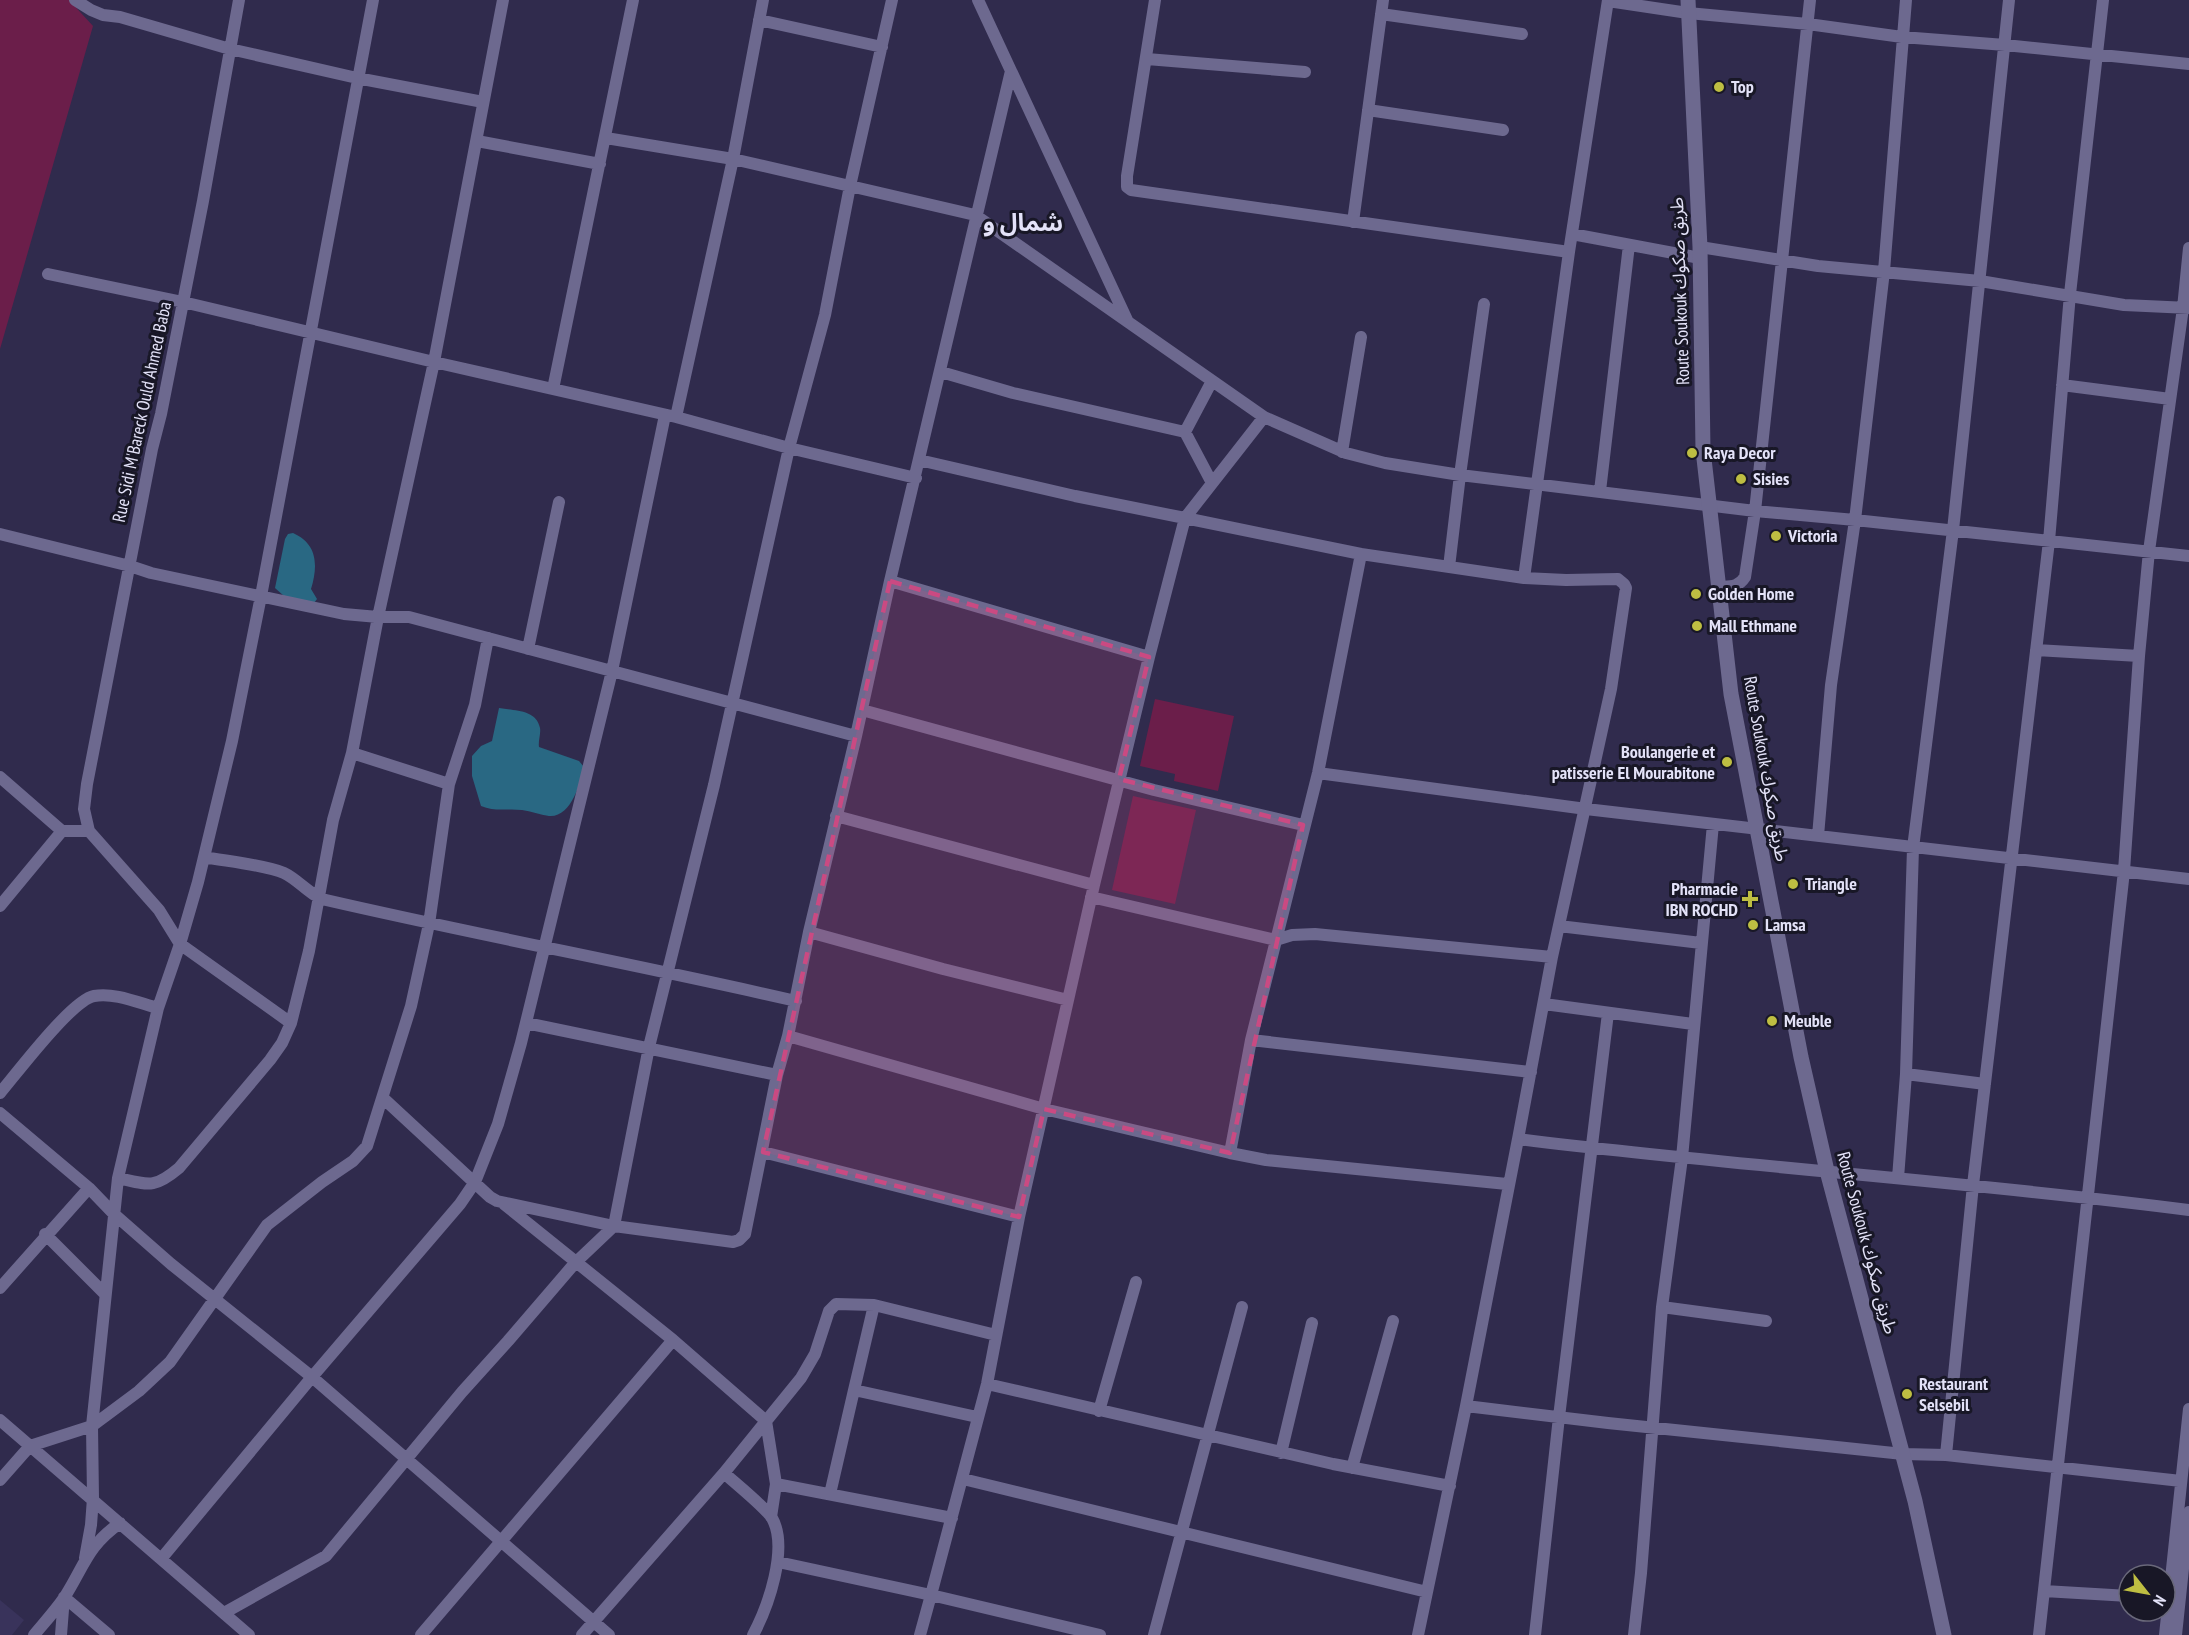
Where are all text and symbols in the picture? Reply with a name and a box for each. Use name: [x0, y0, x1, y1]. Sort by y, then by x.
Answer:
place label: Top: [1731, 75, 1754, 98]
marker: Top: [1712, 80, 1726, 94]
street label: Route Soukouk طريق صكوك: [1665, 197, 1694, 385]
district label: شمال و: [983, 207, 1063, 238]
street label: Rue Sidi M'Bareck Ould Ahmed Baba: [107, 299, 176, 524]
place label: Raya Decor: [1704, 441, 1776, 464]
marker: Raya Decor: [1685, 446, 1699, 460]
place label: Sisies: [1753, 467, 1789, 490]
marker: Sisies: [1734, 472, 1748, 486]
place label: Victoria: [1787, 524, 1837, 547]
marker: Victoria: [1769, 529, 1783, 543]
place label: Golden Home: [1708, 582, 1794, 605]
marker: Golden Home: [1689, 587, 1703, 601]
place label: Mall Ethmane: [1709, 614, 1797, 637]
marker: Mall Ethmane: [1690, 619, 1704, 633]
street label: Route Soukouk طريق صكوك: [1739, 674, 1794, 863]
place label: Boulangerie et patisserie El Mourabitone: [1552, 740, 1716, 784]
marker: Boulangerie et patisserie El Mourabitone: [1720, 755, 1734, 769]
place label: Triangle: [1805, 872, 1857, 895]
place label: Pharmacie IBN ROCHD: [1665, 877, 1738, 921]
marker: Triangle: [1786, 877, 1800, 891]
marker: Pharmacie IBN ROCHD: [1743, 892, 1757, 906]
place label: Lamsa: [1765, 913, 1806, 936]
marker: Lamsa: [1746, 918, 1760, 932]
place label: Meuble: [1784, 1009, 1832, 1032]
marker: Meuble: [1765, 1014, 1779, 1028]
street label: Route Soukouk طريق صكوك: [1832, 1149, 1903, 1337]
place label: Restaurant Selsebil: [1919, 1372, 1989, 1416]
marker: Restaurant Selsebil: [1900, 1387, 1914, 1401]
north arrow: [2117, 1563, 2177, 1623]
text: N: [2149, 1592, 2171, 1610]

